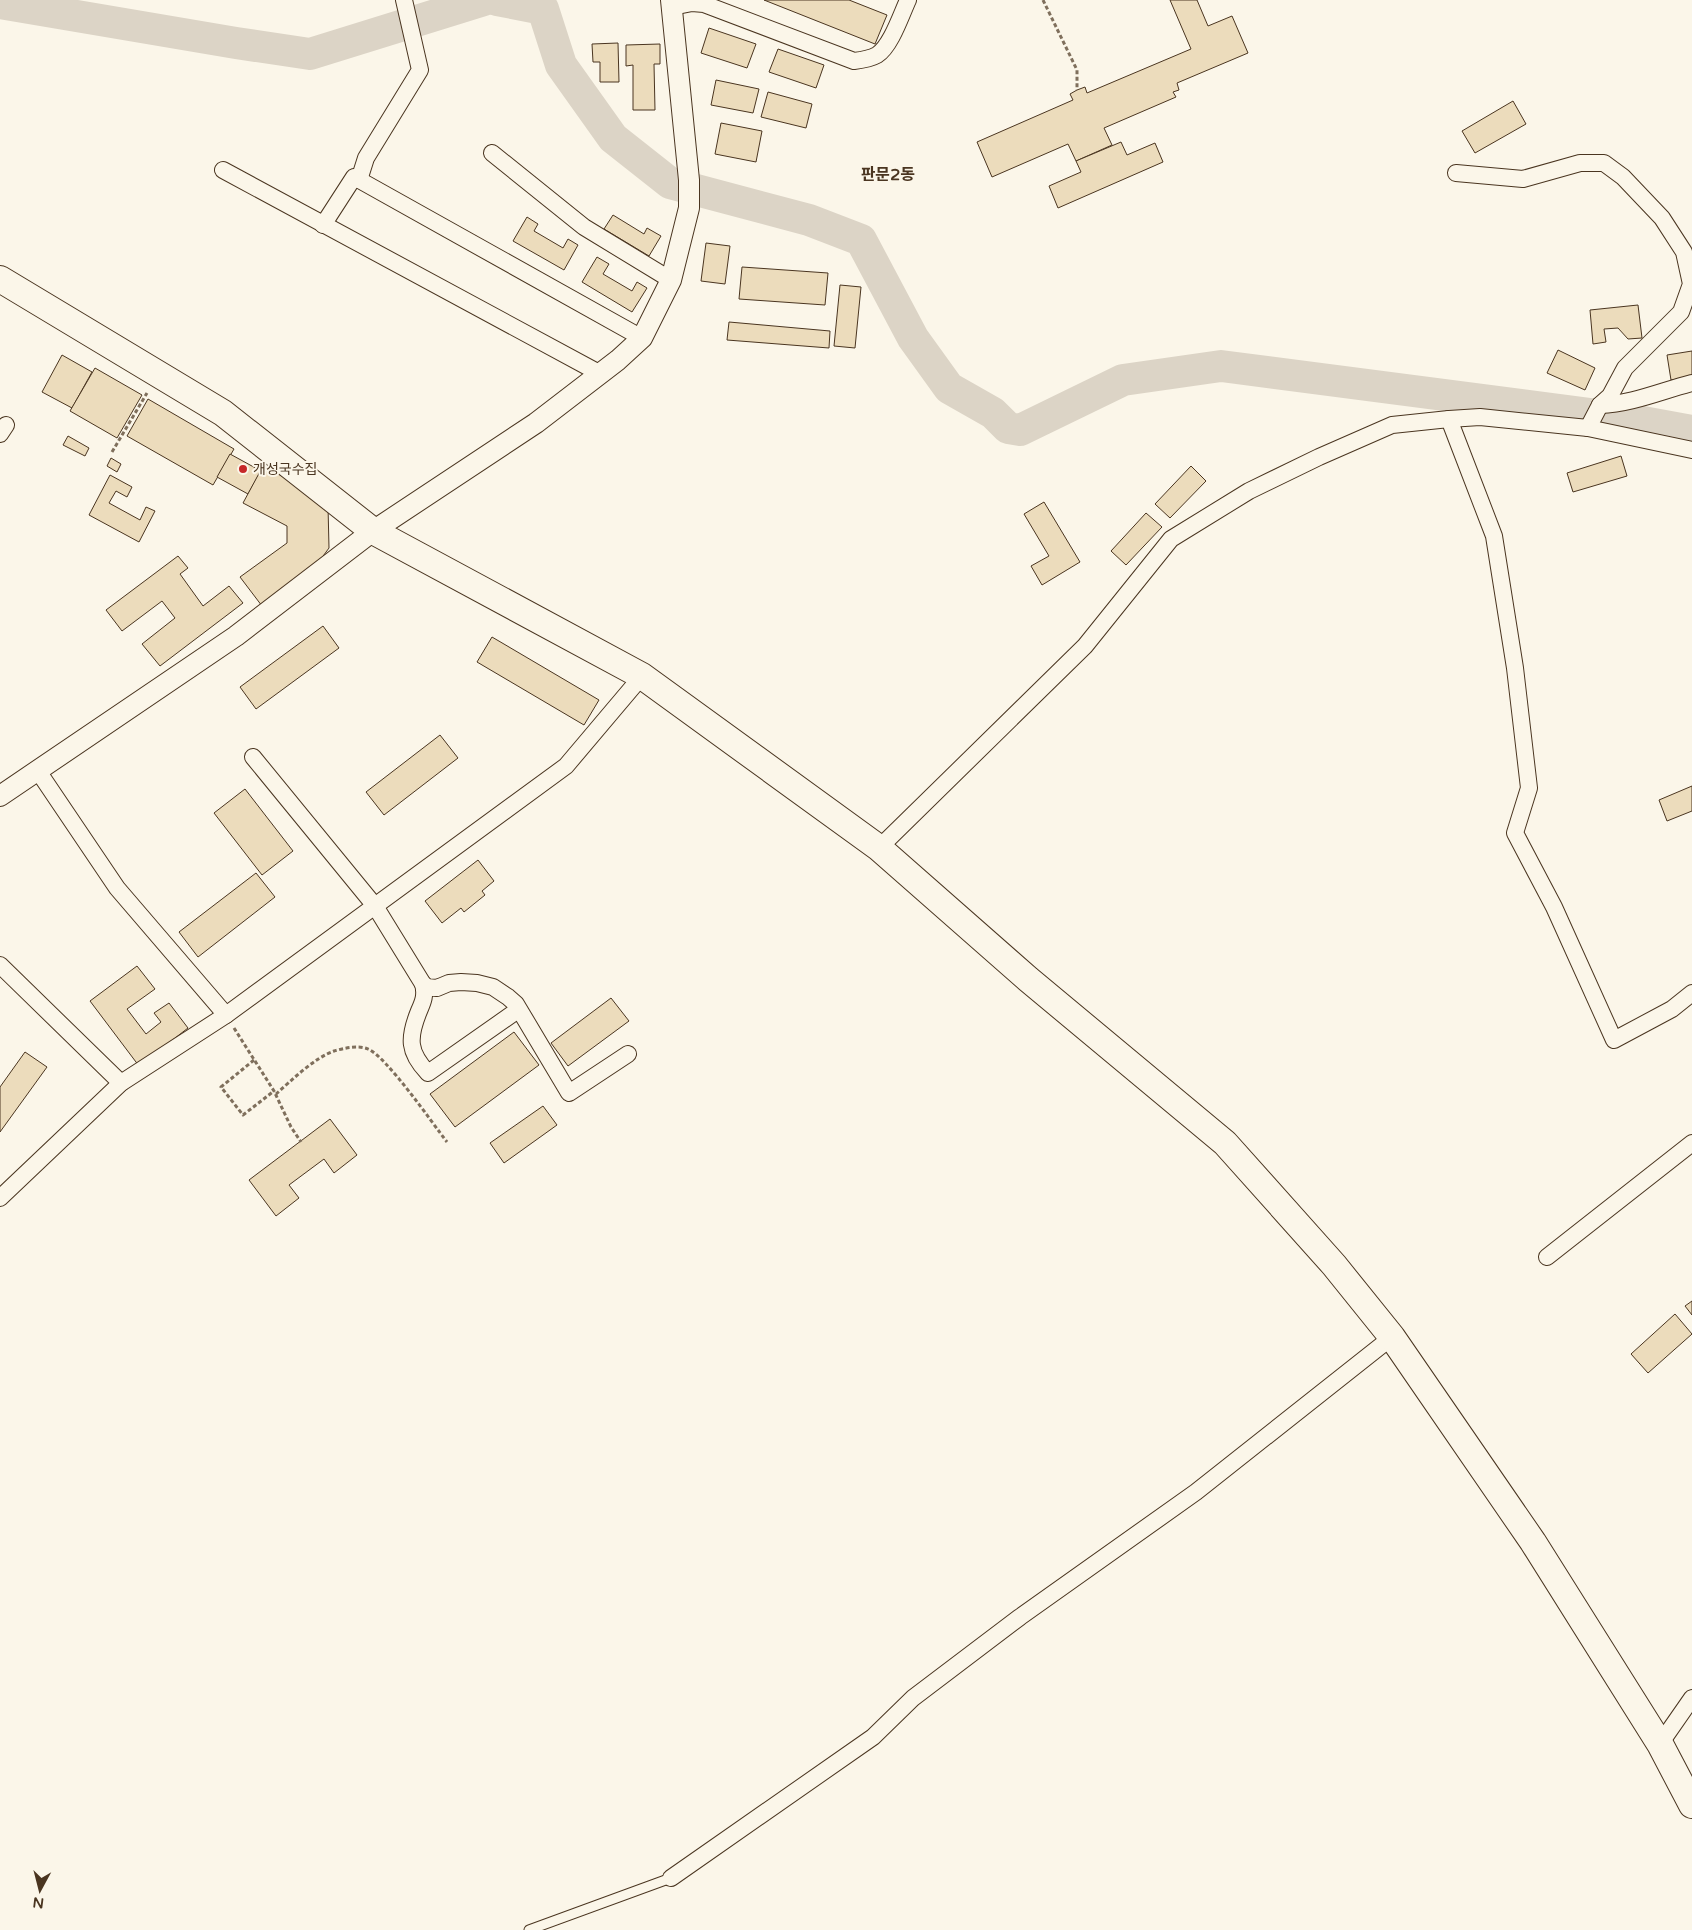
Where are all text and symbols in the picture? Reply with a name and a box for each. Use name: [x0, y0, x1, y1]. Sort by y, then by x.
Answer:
district label: 판문2동: [861, 165, 915, 185]
place label: 개성국수집: [253, 461, 317, 478]
marker: 개성국수집: [237, 463, 249, 475]
north arrow: [15, 1865, 65, 1915]
text: N: [32, 1893, 45, 1912]

